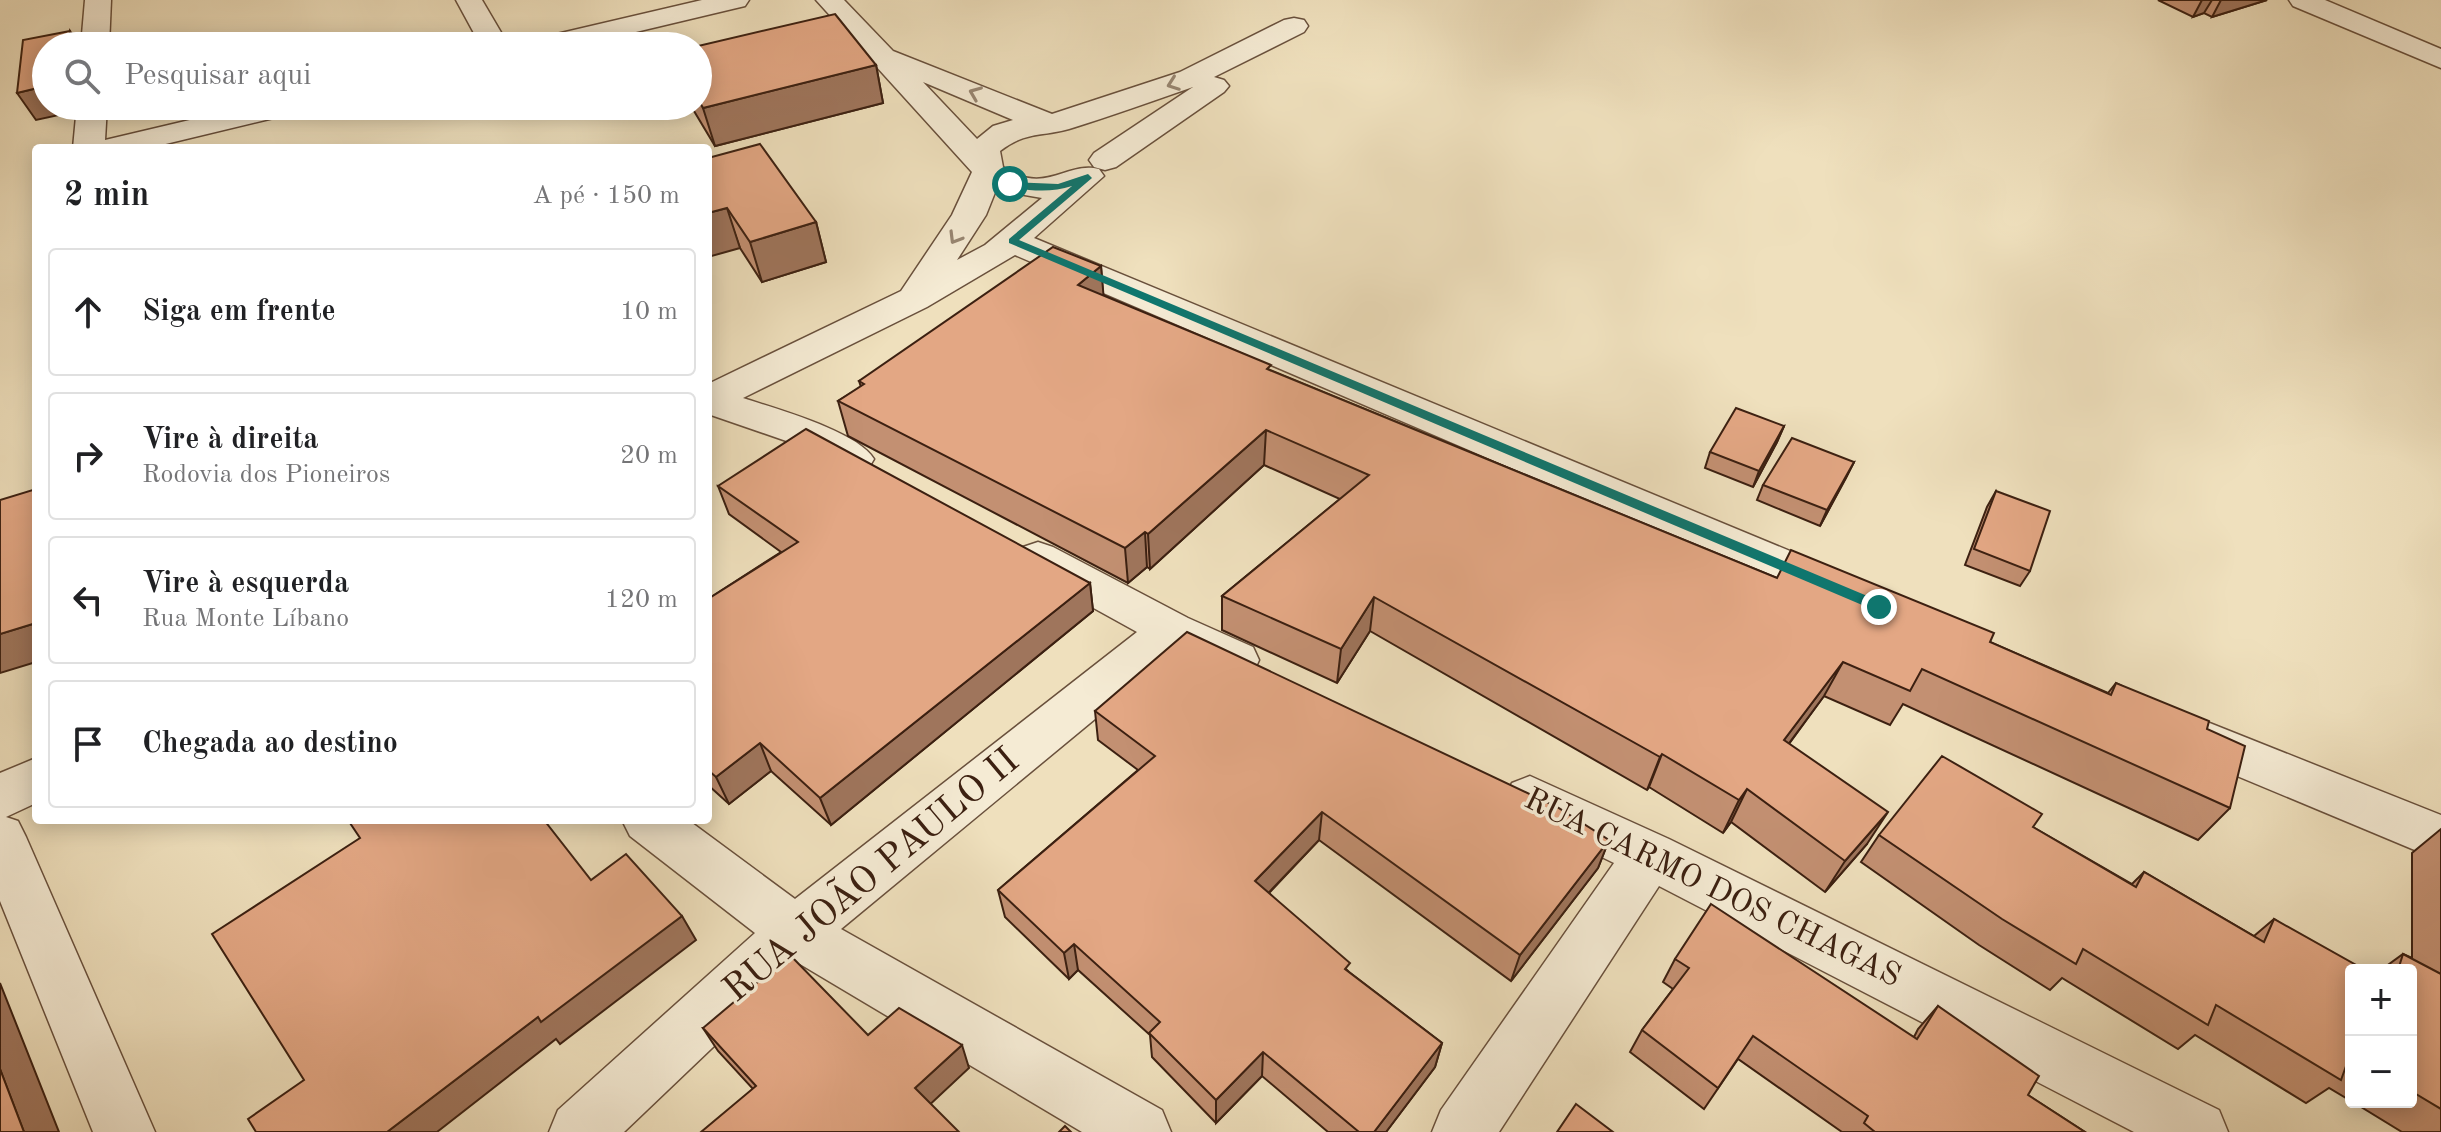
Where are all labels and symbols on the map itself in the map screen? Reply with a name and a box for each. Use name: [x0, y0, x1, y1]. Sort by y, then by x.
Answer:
one-way arrow: [1167, 75, 1181, 91]
one-way arrow: [969, 87, 983, 103]
route start: [992, 166, 1028, 202]
one-way arrow: [950, 229, 965, 244]
route end: [1861, 589, 1897, 625]
street label: RUA JOÃO PAULO II: [713, 736, 1027, 1010]
street label: RUA CARMO DOS CHAGAS: [1519, 784, 1905, 994]

